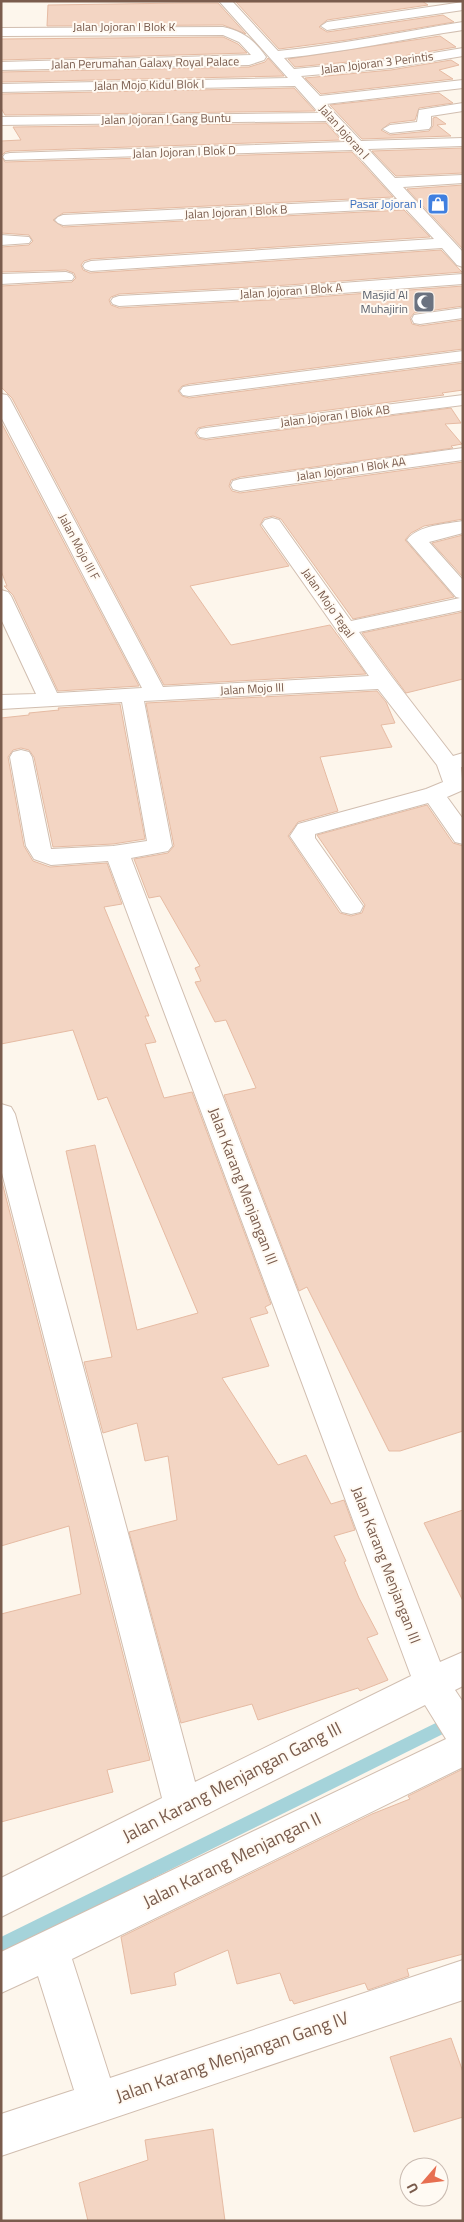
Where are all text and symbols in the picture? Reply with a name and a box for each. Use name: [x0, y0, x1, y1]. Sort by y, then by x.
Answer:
street label: Jalan Jojoran I Blok K: [73, 17, 175, 36]
street label: Jalan Jojoran 3 Perintis: [320, 46, 435, 79]
street label: Jalan Perumahan Galaxy Royal Palace: [51, 51, 239, 74]
street label: Jalan Mojo Kidul Blok I: [93, 74, 205, 95]
street label: Jalan Jojoran I: [314, 100, 374, 163]
street label: Jalan Jojoran I Gang Buntu: [101, 108, 231, 129]
street label: Jalan Jojoran I Blok D: [132, 140, 236, 163]
shop icon: Pasar Jojoran I: [426, 192, 450, 216]
place label: Pasar Jojoran I: [350, 194, 422, 213]
street label: Jalan Jojoran I Blok B: [184, 199, 288, 224]
street label: Jalan Jojoran I Blok A: [239, 277, 343, 304]
place label: Masjid Al Muhajirin: [361, 285, 408, 318]
mosque icon: Masjid Al Muhajirin: [412, 290, 436, 314]
street label: Jalan Jojoran I Blok AB: [279, 399, 391, 432]
street label: Jalan Jojoran I Blok AA: [295, 451, 407, 486]
street label: Jalan Mojo III F: [54, 510, 105, 584]
street label: Jalan Mojo Tegal: [297, 564, 360, 642]
street label: Jalan Mojo III: [219, 677, 285, 700]
street label: Jalan Karang Menjangan III: [203, 1104, 284, 1268]
street label: Jalan Karang Menjangan III: [346, 1483, 427, 1647]
street label: Jalan Karang Menjangan Gang III: [117, 1714, 346, 1849]
street label: Jalan Karang Menjangan II: [138, 1805, 326, 1915]
street label: Jalan Karang Menjangan Gang IV: [112, 2004, 352, 2109]
north arrow: [399, 2157, 449, 2207]
text: U: [401, 2179, 424, 2197]

